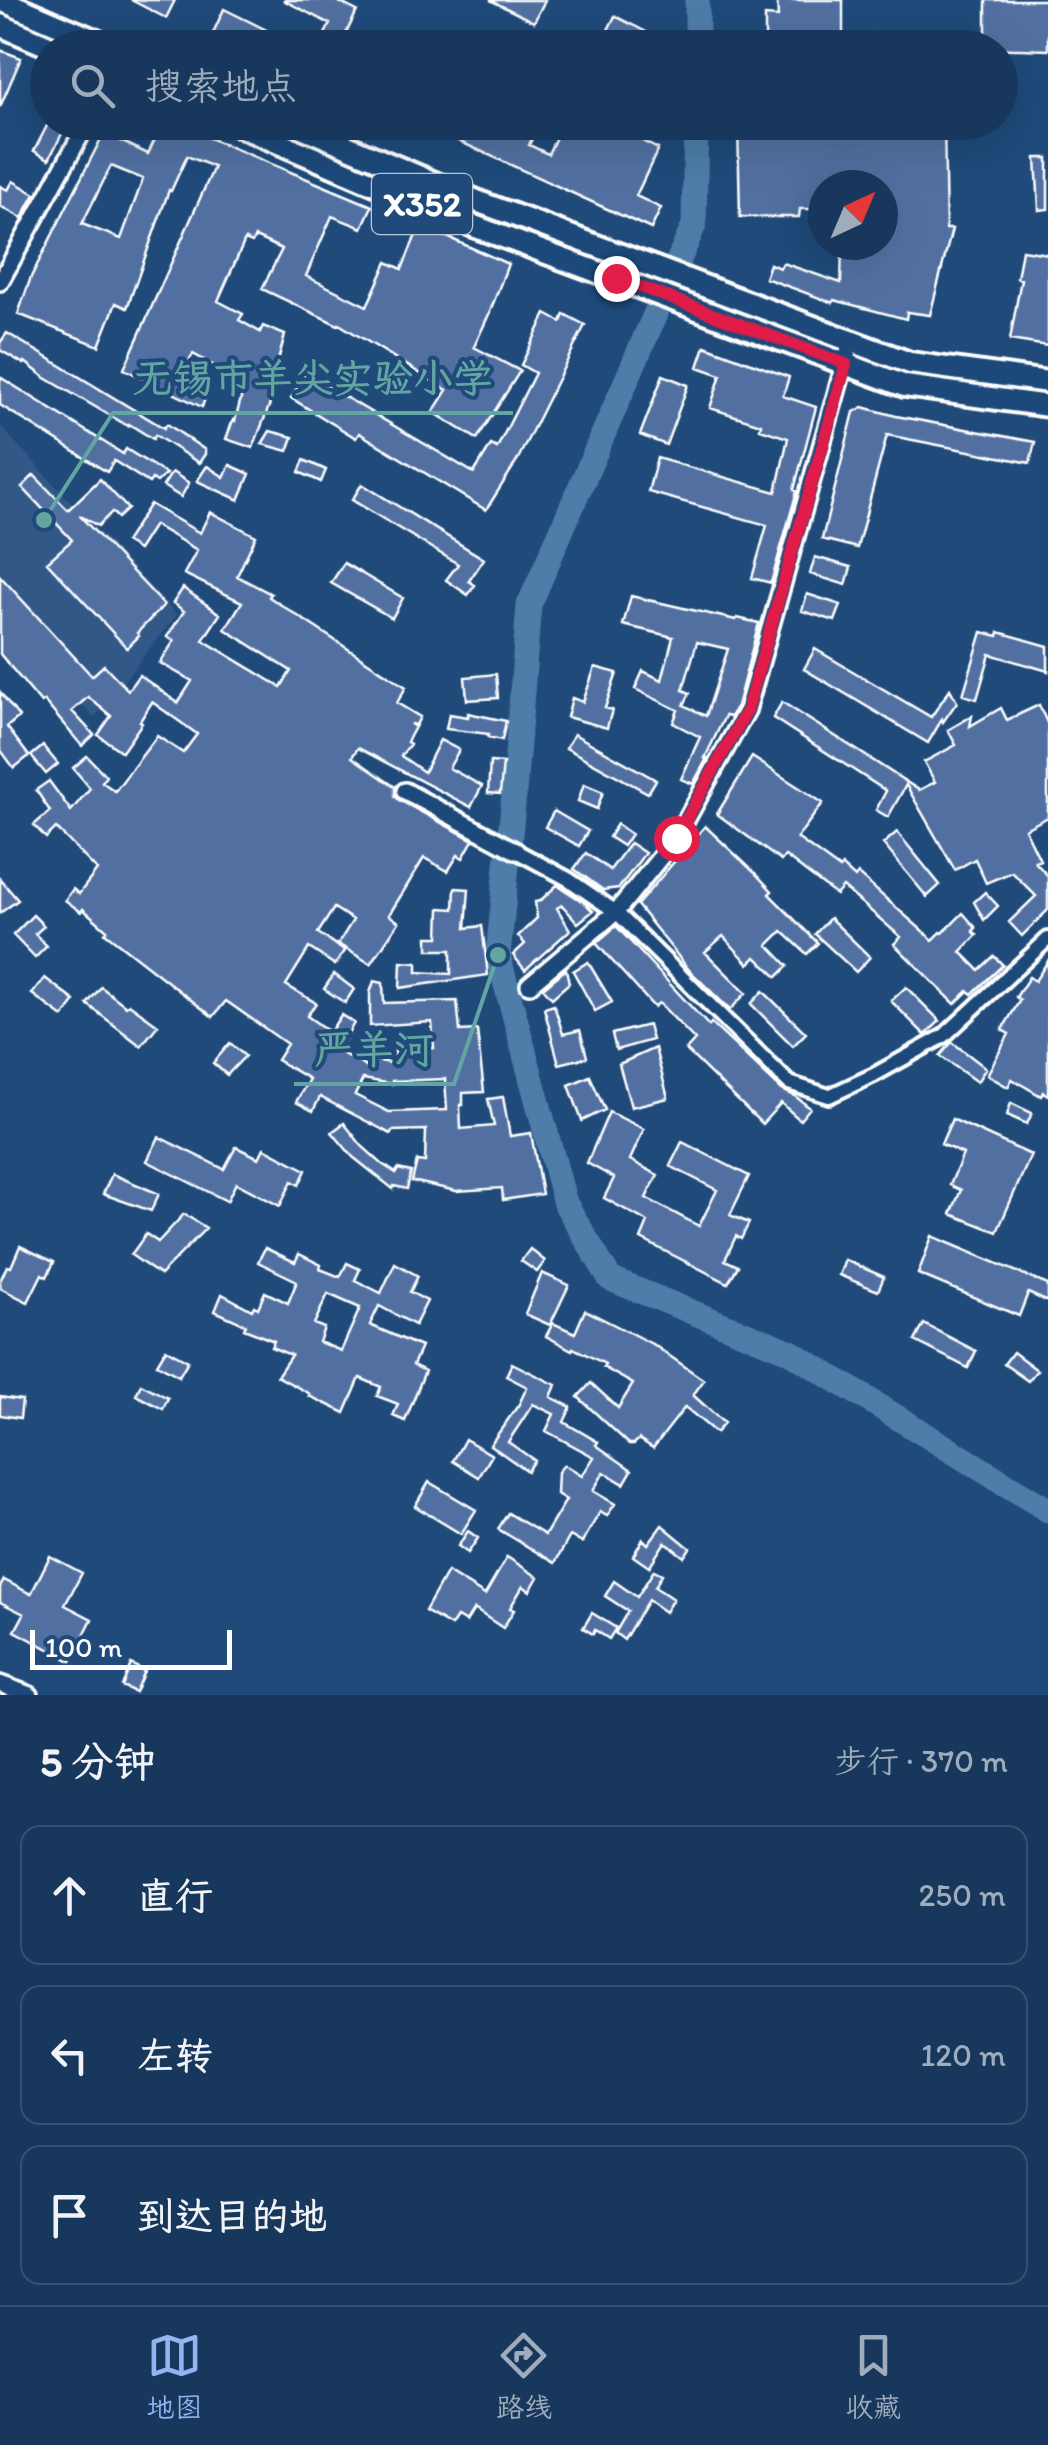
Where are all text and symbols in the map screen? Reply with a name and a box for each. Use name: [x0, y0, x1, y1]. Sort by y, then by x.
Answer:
search box: [30, 30, 1018, 140]
icon: search: [65, 58, 120, 113]
text: 搜索地点: [145, 63, 297, 109]
north arrow: [808, 170, 898, 260]
road number: X352: [372, 174, 472, 234]
route end: [594, 256, 640, 302]
callout: 无锡市羊尖实验小学: [113, 343, 513, 413]
text: 无锡市羊尖实验小学: [133, 354, 493, 402]
route start: [654, 816, 700, 862]
callout: 严羊河: [294, 1014, 454, 1084]
text: 严羊河: [314, 1025, 434, 1073]
scale bar: [30, 1625, 232, 1670]
text: 100 m: [45, 1630, 122, 1664]
text: 5 分钟: [40, 1736, 156, 1787]
text: 步行 · 370 m: [835, 1742, 1008, 1780]
icon: ahead: [42, 1868, 97, 1923]
text: 直行: [137, 1873, 213, 1919]
text: 250 m: [919, 1876, 1006, 1914]
icon: left: [42, 2028, 97, 2083]
text: 左转: [137, 2033, 213, 2079]
text: 120 m: [920, 2036, 1006, 2074]
icon: arrive: [42, 2188, 97, 2243]
text: 到达目的地: [137, 2193, 327, 2239]
tab: 地图: [147, 2328, 203, 2425]
tab: 路线: [496, 2328, 552, 2425]
tab: 收藏: [845, 2328, 901, 2425]

